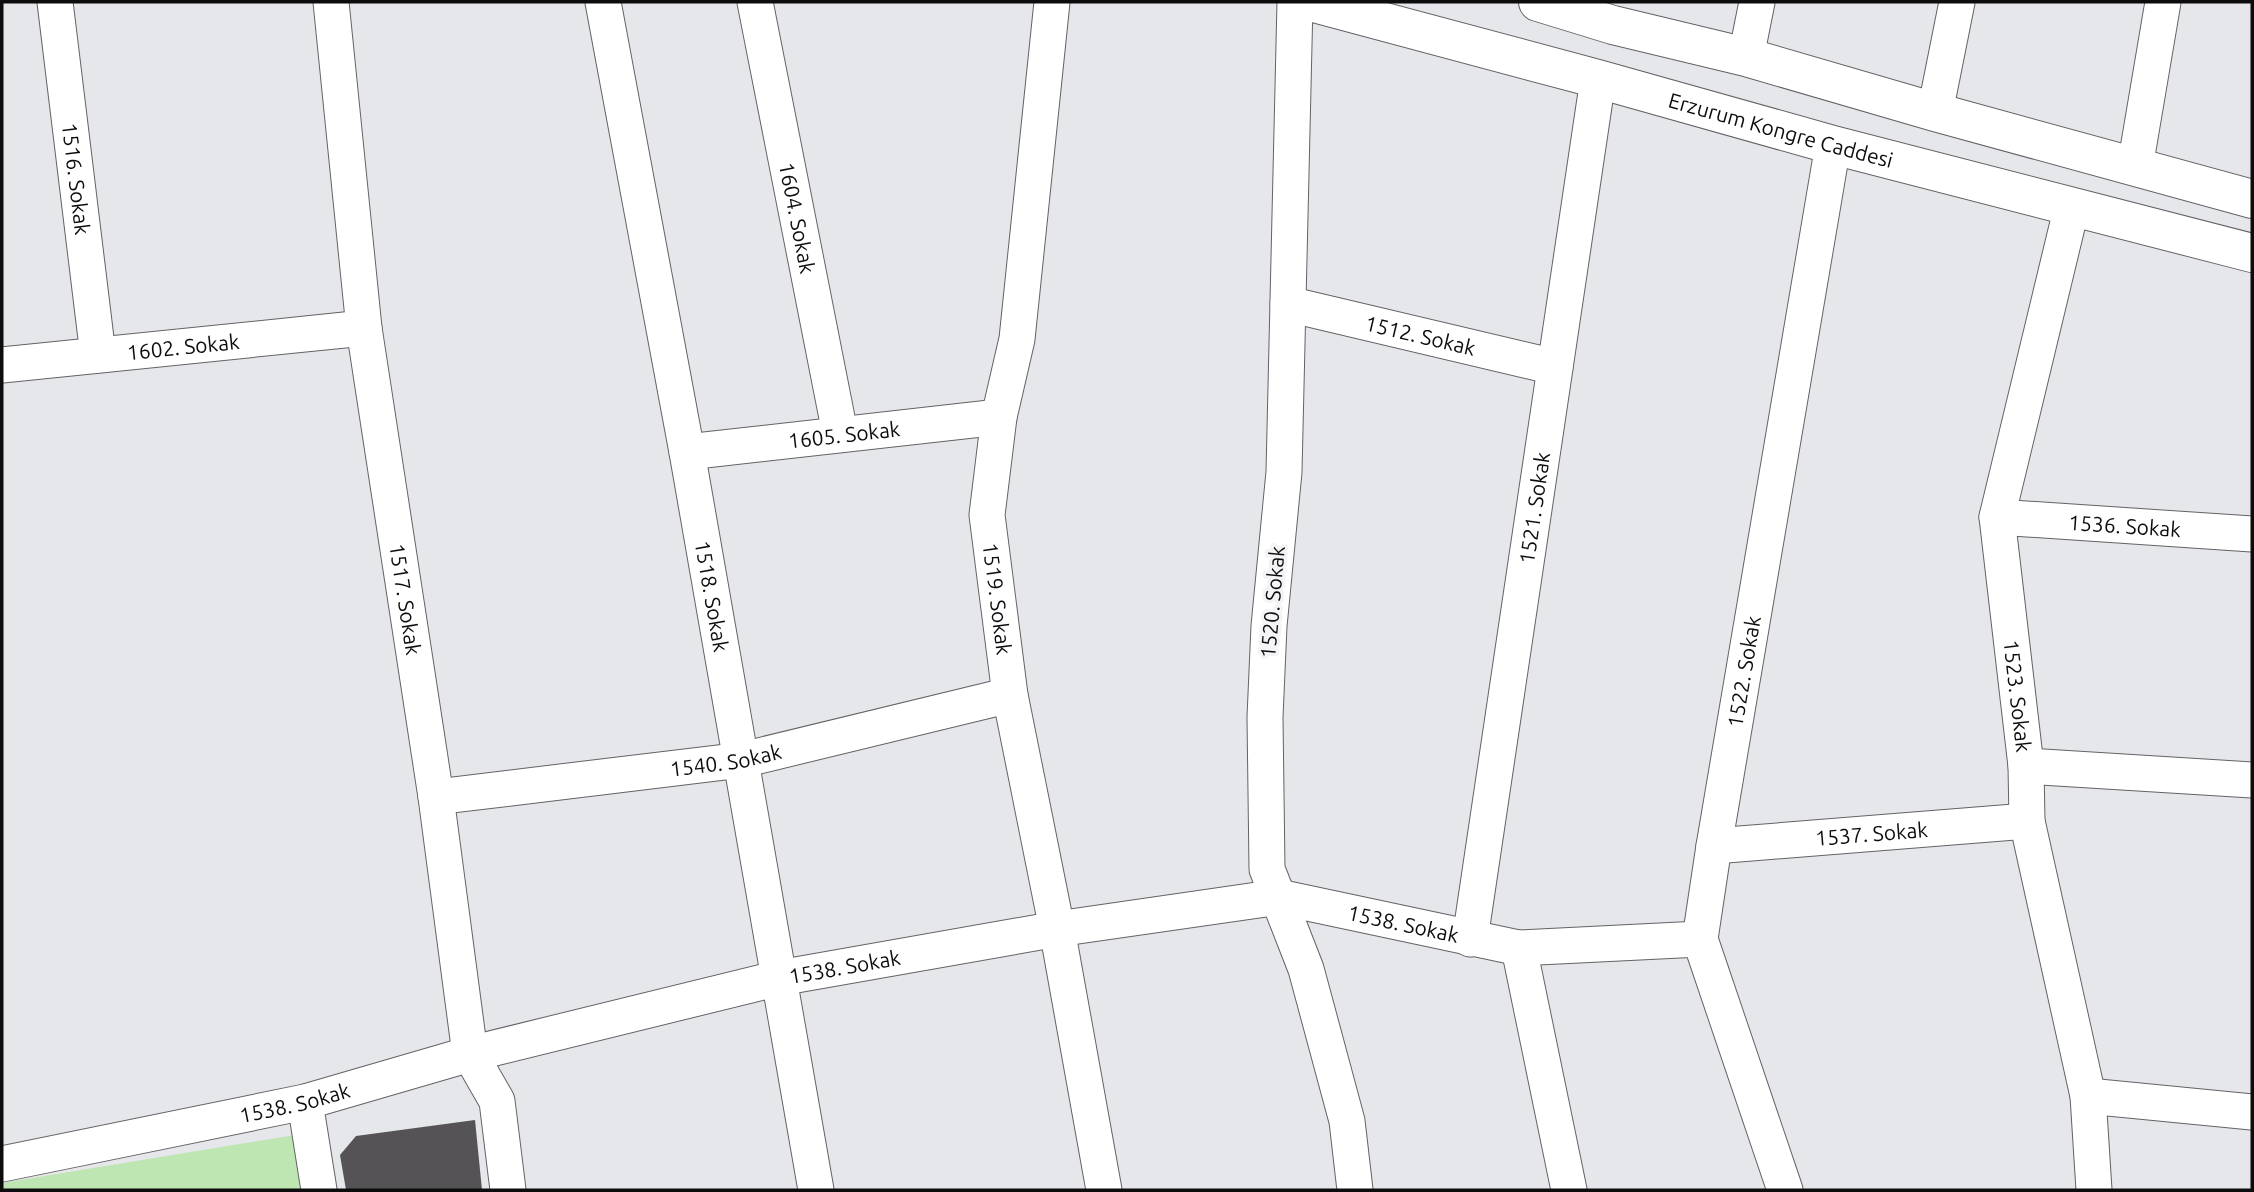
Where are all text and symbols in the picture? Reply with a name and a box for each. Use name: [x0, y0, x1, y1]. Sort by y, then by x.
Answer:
street label: Erzurum Kongre Caddesi: [1666, 87, 1896, 172]
street label: 1516. Sokak: [58, 121, 95, 236]
street label: 1604. Sokak: [775, 160, 820, 276]
street label: 1512. Sokak: [1363, 311, 1478, 360]
street label: 1602. Sokak: [126, 329, 241, 364]
street label: 1605. Sokak: [787, 416, 902, 453]
street label: 1521. Sokak: [1514, 450, 1554, 565]
street label: 1536. Sokak: [2068, 510, 2182, 541]
street label: 1518. Sokak: [691, 538, 734, 654]
street label: 1519. Sokak: [979, 541, 1017, 657]
street label: 1517. Sokak: [385, 542, 426, 657]
street label: 1520. Sokak: [1255, 544, 1289, 659]
street label: 1522. Sokak: [1722, 614, 1765, 729]
street label: 1523. Sokak: [1999, 638, 2036, 754]
street label: 1540. Sokak: [668, 739, 784, 781]
street label: 1537. Sokak: [1814, 817, 1929, 850]
street label: 1538. Sokak: [1346, 900, 1461, 947]
street label: 1538. Sokak: [787, 945, 903, 988]
street label: 1538. Sokak: [237, 1077, 353, 1127]

